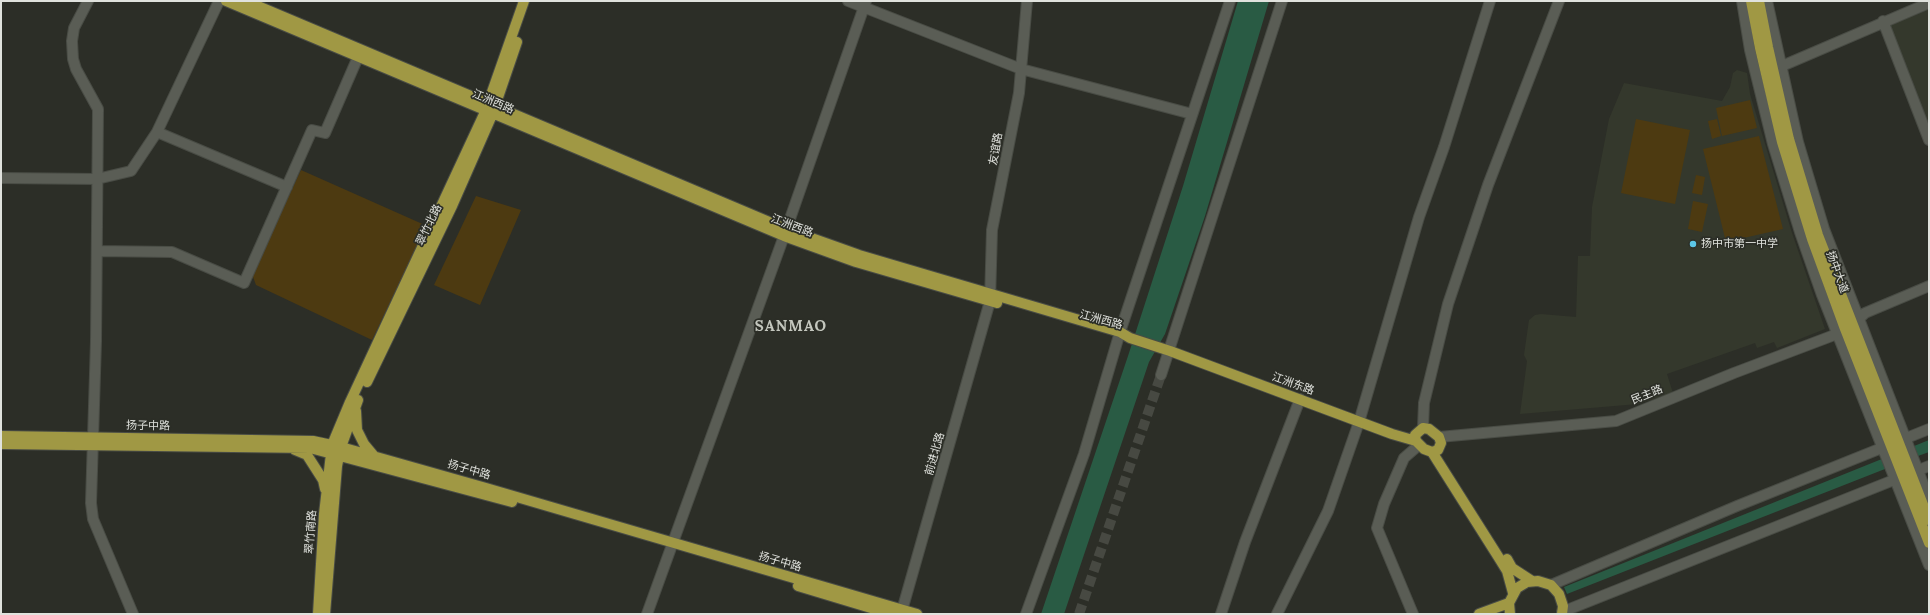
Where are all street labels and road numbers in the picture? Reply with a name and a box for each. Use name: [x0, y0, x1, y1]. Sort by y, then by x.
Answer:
street label: 江洲西路: [470, 87, 516, 117]
street label: 友谊路: [987, 132, 1005, 166]
street label: 翠竹北路: [413, 202, 445, 248]
street label: 江洲西路: [769, 212, 815, 240]
street label: 扬中大道: [1823, 249, 1851, 295]
street label: 江洲西路: [1078, 308, 1124, 332]
street label: 江洲东路: [1270, 370, 1316, 398]
street label: 民主路: [1629, 383, 1665, 407]
street label: 扬子中路: [126, 419, 170, 433]
street label: 前进北路: [923, 431, 947, 477]
street label: 扬子中路: [446, 458, 492, 482]
street label: 翠竹南路: [303, 510, 319, 554]
street label: 扬子中路: [757, 550, 803, 574]

